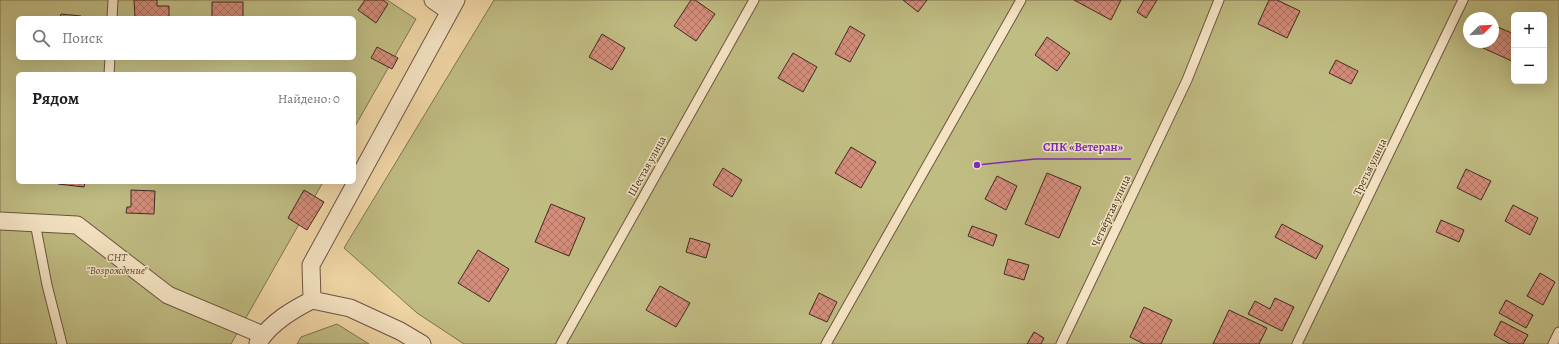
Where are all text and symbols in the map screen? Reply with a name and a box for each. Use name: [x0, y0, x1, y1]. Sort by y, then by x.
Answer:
north arrow: [1463, 12, 1499, 48]
map controls: [1511, 12, 1547, 84]
button: +: [1511, 12, 1547, 48]
search box: [16, 16, 356, 60]
icon: search: [30, 27, 52, 49]
text: Поиск: [62, 28, 103, 48]
button: −: [1511, 48, 1547, 84]
text: Рядом: [32, 87, 79, 110]
text: Найдено: 0: [278, 90, 340, 107]
street label: Шестая улица: [624, 132, 670, 199]
callout: СПК «Ветеран»: [1035, 135, 1131, 159]
street label: Третья улица: [1350, 135, 1391, 198]
text: СПК «Ветеран»: [1043, 139, 1124, 155]
street label: Четвёртая улица: [1088, 172, 1135, 249]
park label: СНТ "Возрождение": [86, 250, 148, 278]

